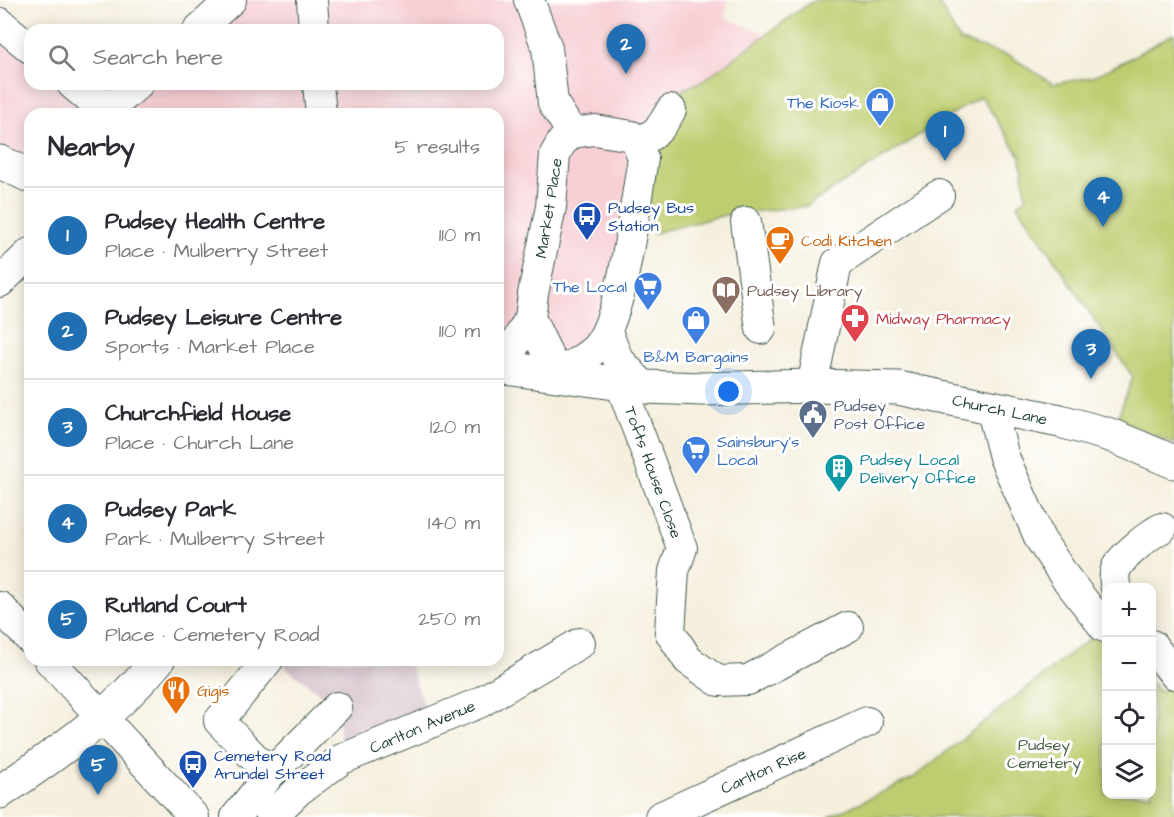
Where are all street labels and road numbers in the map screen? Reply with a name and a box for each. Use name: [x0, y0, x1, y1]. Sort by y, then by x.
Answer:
street label: Market Place: [530, 156, 568, 260]
street label: Church Lane: [950, 389, 1050, 431]
street label: Tofts House Close: [619, 403, 687, 542]
street label: Carlton Avenue: [366, 695, 479, 759]
street label: Carlton Rise: [717, 742, 810, 800]

